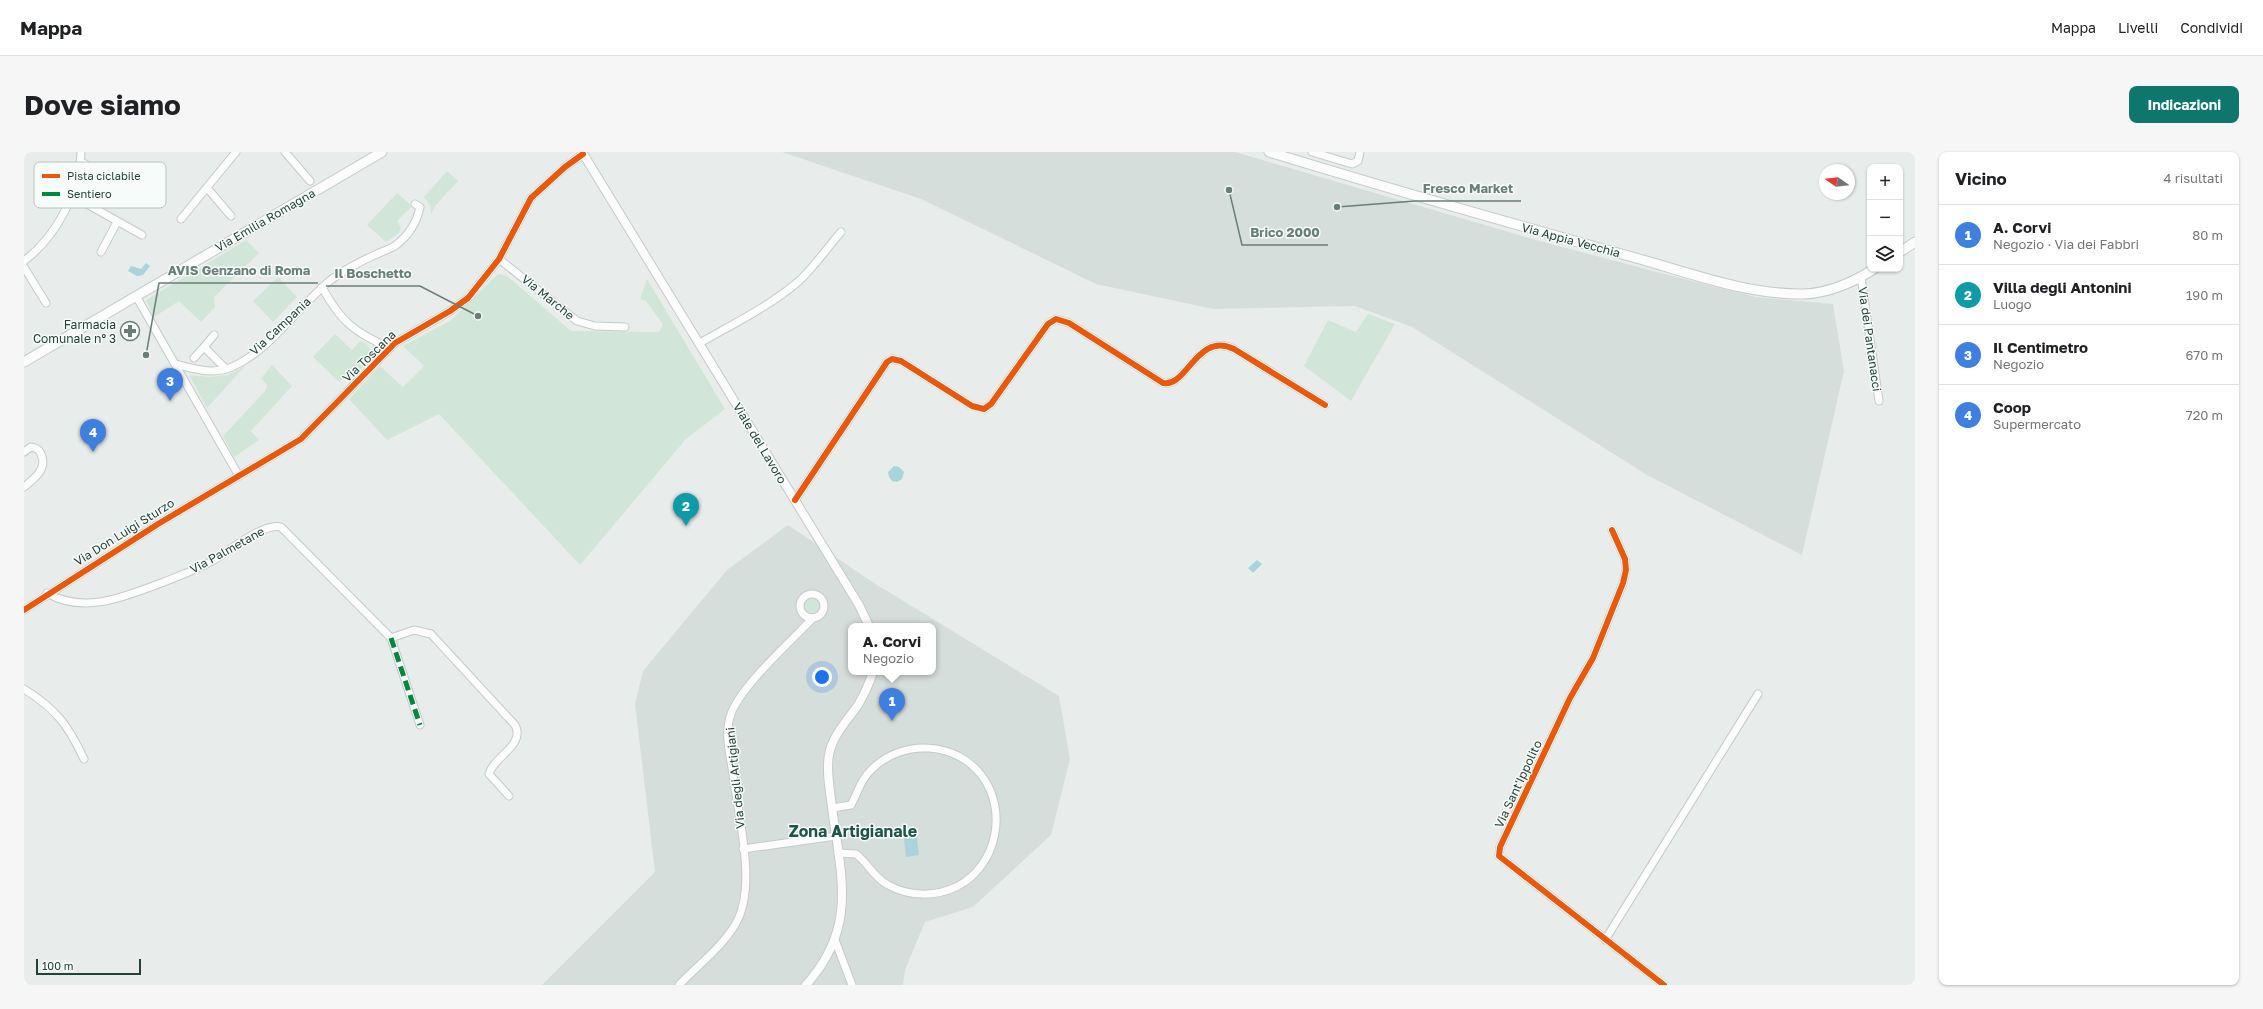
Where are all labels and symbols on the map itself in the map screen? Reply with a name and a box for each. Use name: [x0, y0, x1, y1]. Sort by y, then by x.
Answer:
legend: [34, 162, 166, 208]
north arrow: [1819, 164, 1855, 200]
text: Pista ciclabile: [67, 169, 141, 182]
callout: Fresco Market: [1415, 176, 1521, 201]
text: Fresco Market: [1423, 180, 1513, 196]
street label: Via Emilia Romagna: [212, 185, 318, 255]
text: Sentiero: [67, 187, 112, 200]
callout: Brico 2000: [1242, 220, 1328, 245]
street label: Via Appia Vecchia: [1520, 220, 1622, 260]
text: Brico 2000: [1250, 224, 1320, 240]
callout: AVIS Genzano di Roma: [159, 258, 318, 283]
callout: Il Boschetto: [326, 261, 420, 286]
text: AVIS Genzano di Roma: [168, 262, 311, 278]
text: Il Boschetto: [334, 265, 412, 281]
street label: Via Marche: [519, 271, 577, 323]
street label: Via dei Pantanacci: [1855, 286, 1885, 392]
street label: Via Campania: [246, 294, 314, 358]
place label: Farmacia Comunale nº 3: [33, 317, 116, 346]
pharmacy icon: Farmacia Comunale nº 3: [119, 320, 141, 342]
street label: Via Toscana: [339, 327, 399, 385]
pin: 3: [157, 368, 183, 401]
street label: Viale del Lavoro: [730, 400, 790, 486]
pin: 4: [80, 419, 106, 452]
pin: 2: [673, 493, 699, 526]
street label: Via Don Luigi Sturzo: [71, 495, 177, 569]
street label: Via Palmetane: [187, 523, 267, 577]
your location: [812, 667, 832, 687]
pin: 1: [879, 688, 905, 721]
street label: Via degli Artigiani: [722, 727, 748, 829]
street label: Via Sant'Ippolito: [1491, 738, 1545, 830]
district label: Zona Artigianale: [789, 821, 917, 841]
scale bar: [36, 957, 141, 976]

